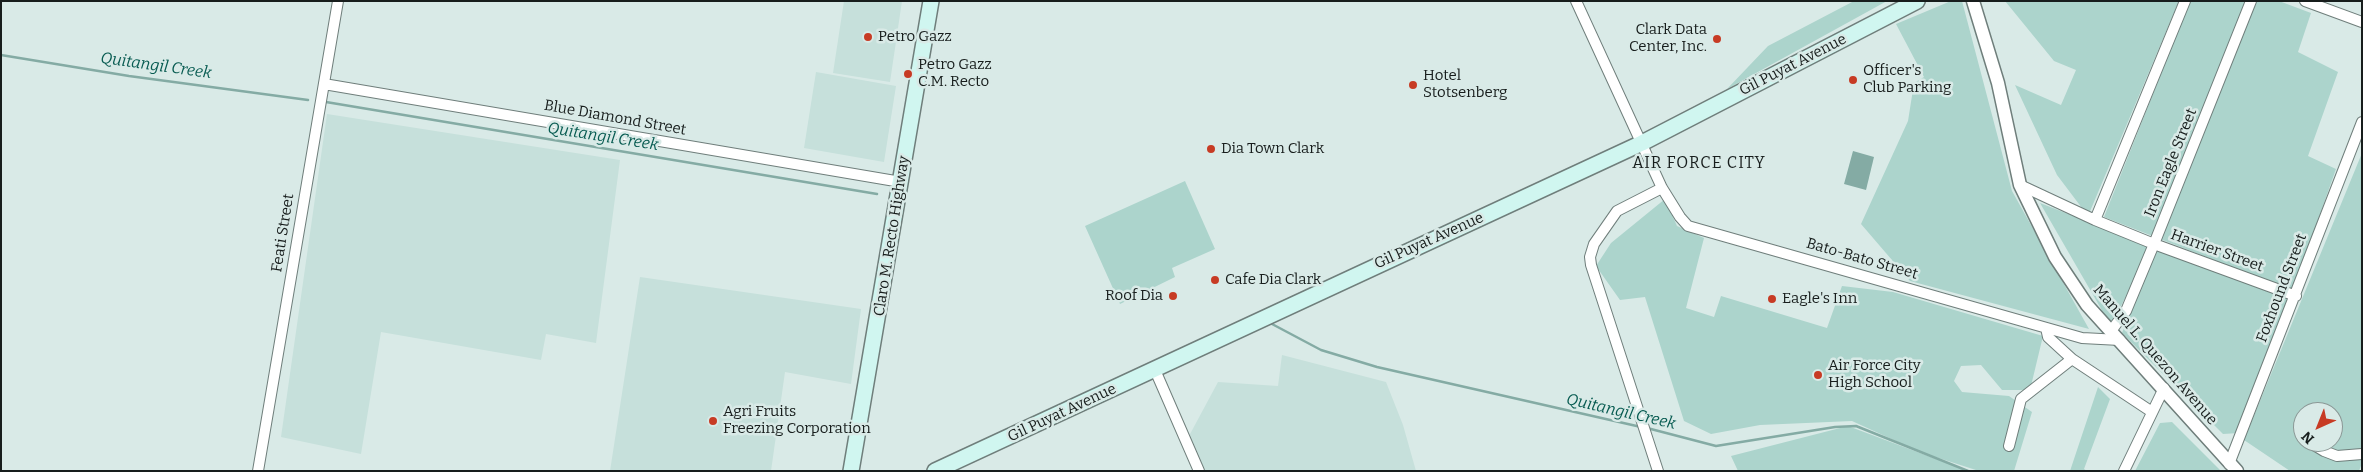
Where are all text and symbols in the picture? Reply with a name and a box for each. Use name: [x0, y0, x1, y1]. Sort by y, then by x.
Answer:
place label: Clark Data Center, Inc.: [1629, 21, 1707, 56]
place label: Petro Gazz: [878, 28, 952, 46]
street label: Gil Puyat Avenue: [1737, 30, 1849, 100]
marker: Petro Gazz: [862, 31, 874, 43]
marker: Clark Data Center, Inc.: [1711, 33, 1723, 45]
water label: Quitangil Creek: [99, 49, 213, 83]
place label: Petro Gazz C.M. Recto: [918, 56, 992, 91]
place label: Officer's Club Parking: [1863, 62, 1951, 97]
place label: Hotel Stotsenberg: [1423, 67, 1507, 102]
marker: Petro Gazz C.M. Recto: [902, 68, 914, 80]
marker: Officer's Club Parking: [1847, 74, 1859, 86]
marker: Hotel Stotsenberg: [1407, 79, 1419, 91]
street label: Blue Diamond Street: [543, 97, 687, 139]
street label: Iron Eagle Street: [2141, 106, 2201, 220]
water label: Quitangil Creek: [546, 119, 660, 155]
place label: Dia Town Clark: [1221, 140, 1324, 158]
marker: Dia Town Clark: [1205, 143, 1217, 155]
district label: AIR FORCE CITY: [1631, 154, 1767, 174]
street label: Claro M. Recto Highway: [870, 155, 914, 317]
street label: Feati Street: [268, 192, 298, 274]
street label: Gil Puyat Avenue: [1372, 209, 1486, 273]
street label: Harrier Street: [2168, 226, 2266, 276]
street label: Foxhound Street: [2253, 231, 2311, 345]
street label: Bato-Bato Street: [1804, 235, 1920, 283]
place label: Cafe Dia Clark: [1225, 271, 1321, 289]
marker: Cafe Dia Clark: [1209, 274, 1221, 286]
street label: Manuel L. Quezon Avenue: [2089, 281, 2221, 429]
place label: Roof Dia: [1105, 287, 1163, 305]
marker: Roof Dia: [1167, 290, 1179, 302]
place label: Eagle's Inn: [1782, 290, 1857, 308]
marker: Eagle's Inn: [1766, 293, 1778, 305]
place label: Air Force City High School: [1828, 357, 1921, 392]
marker: Air Force City High School: [1812, 369, 1824, 381]
street label: Gil Puyat Avenue: [1005, 380, 1119, 446]
water label: Quitangil Creek: [1564, 390, 1678, 434]
north arrow: [2293, 402, 2343, 452]
place label: Agri Fruits Freezing Corporation: [723, 403, 871, 438]
marker: Agri Fruits Freezing Corporation: [707, 415, 719, 427]
text: N: [2298, 428, 2318, 447]

